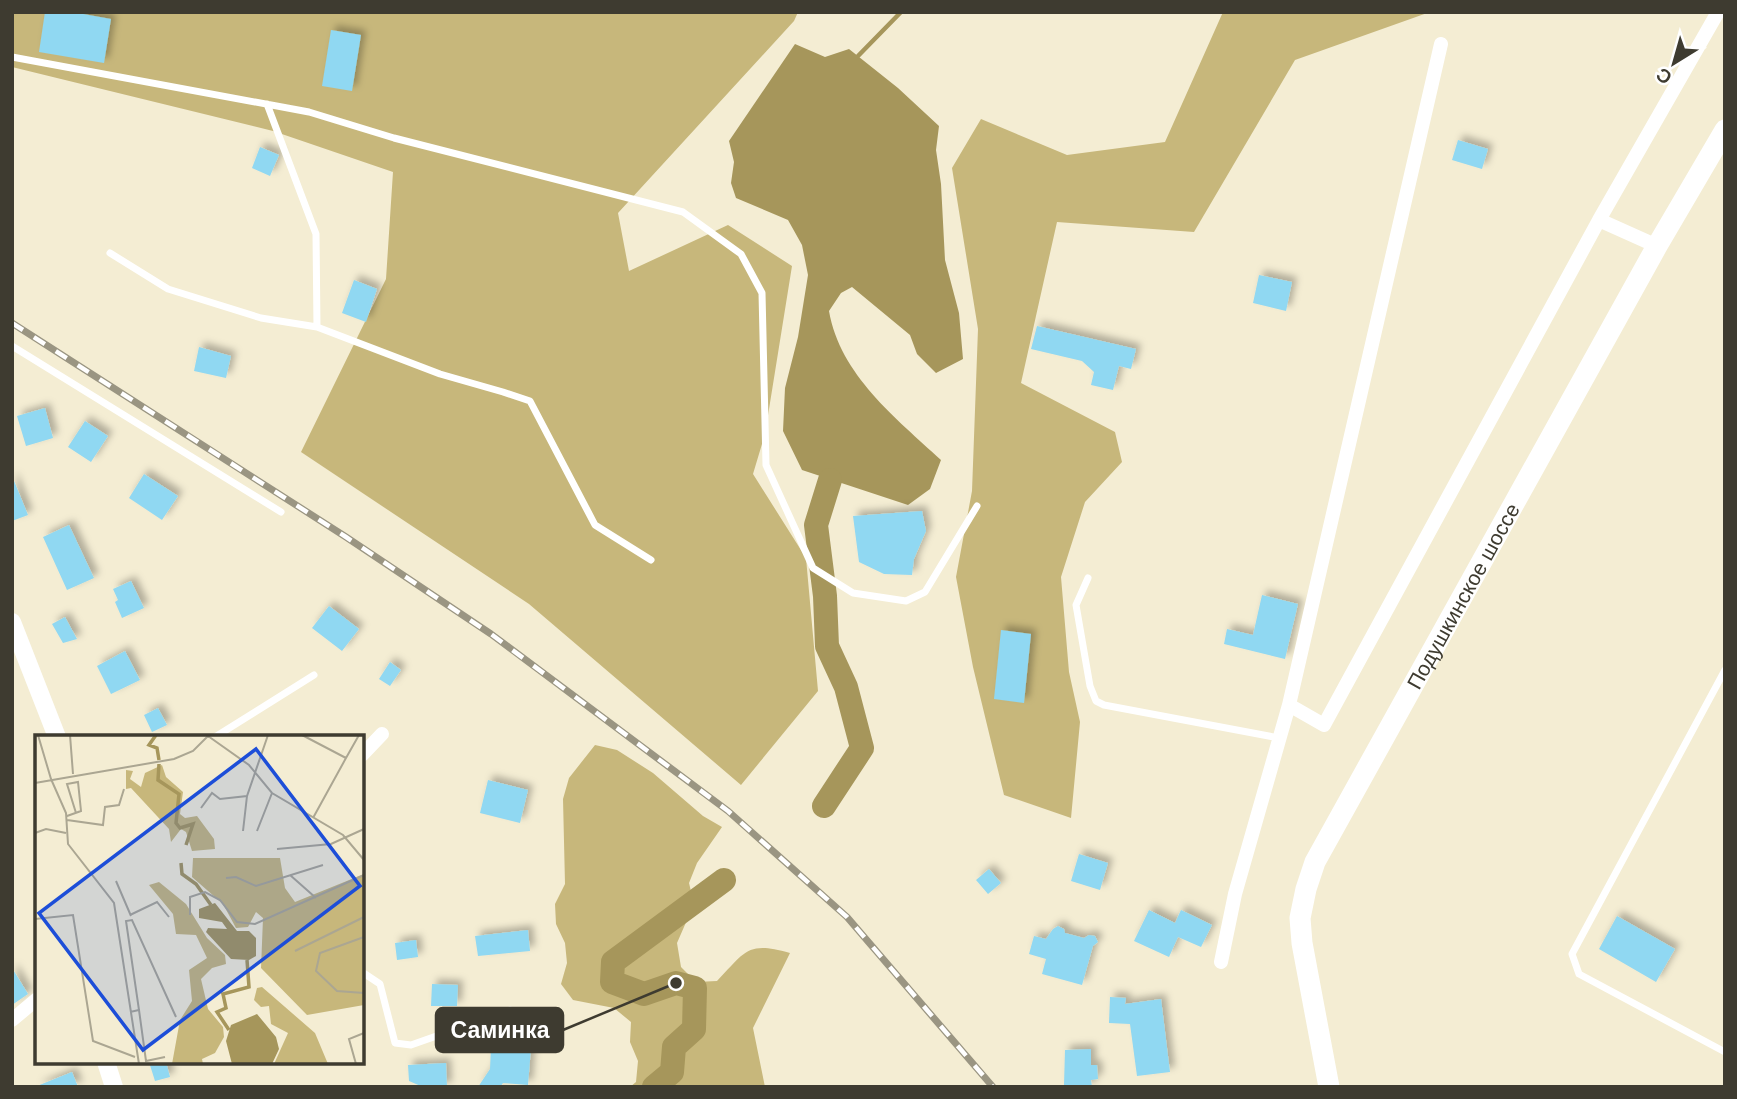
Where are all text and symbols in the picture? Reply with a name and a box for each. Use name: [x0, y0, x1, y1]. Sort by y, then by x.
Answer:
north arrow: [1639, 28, 1709, 98]
text: С: [1652, 63, 1676, 89]
street label: Подушкинское шоссе: [1402, 499, 1523, 693]
inset map: [35, 735, 364, 1064]
callout: Саминка: [436, 1008, 563, 1052]
text: Саминка: [450, 1017, 550, 1043]

